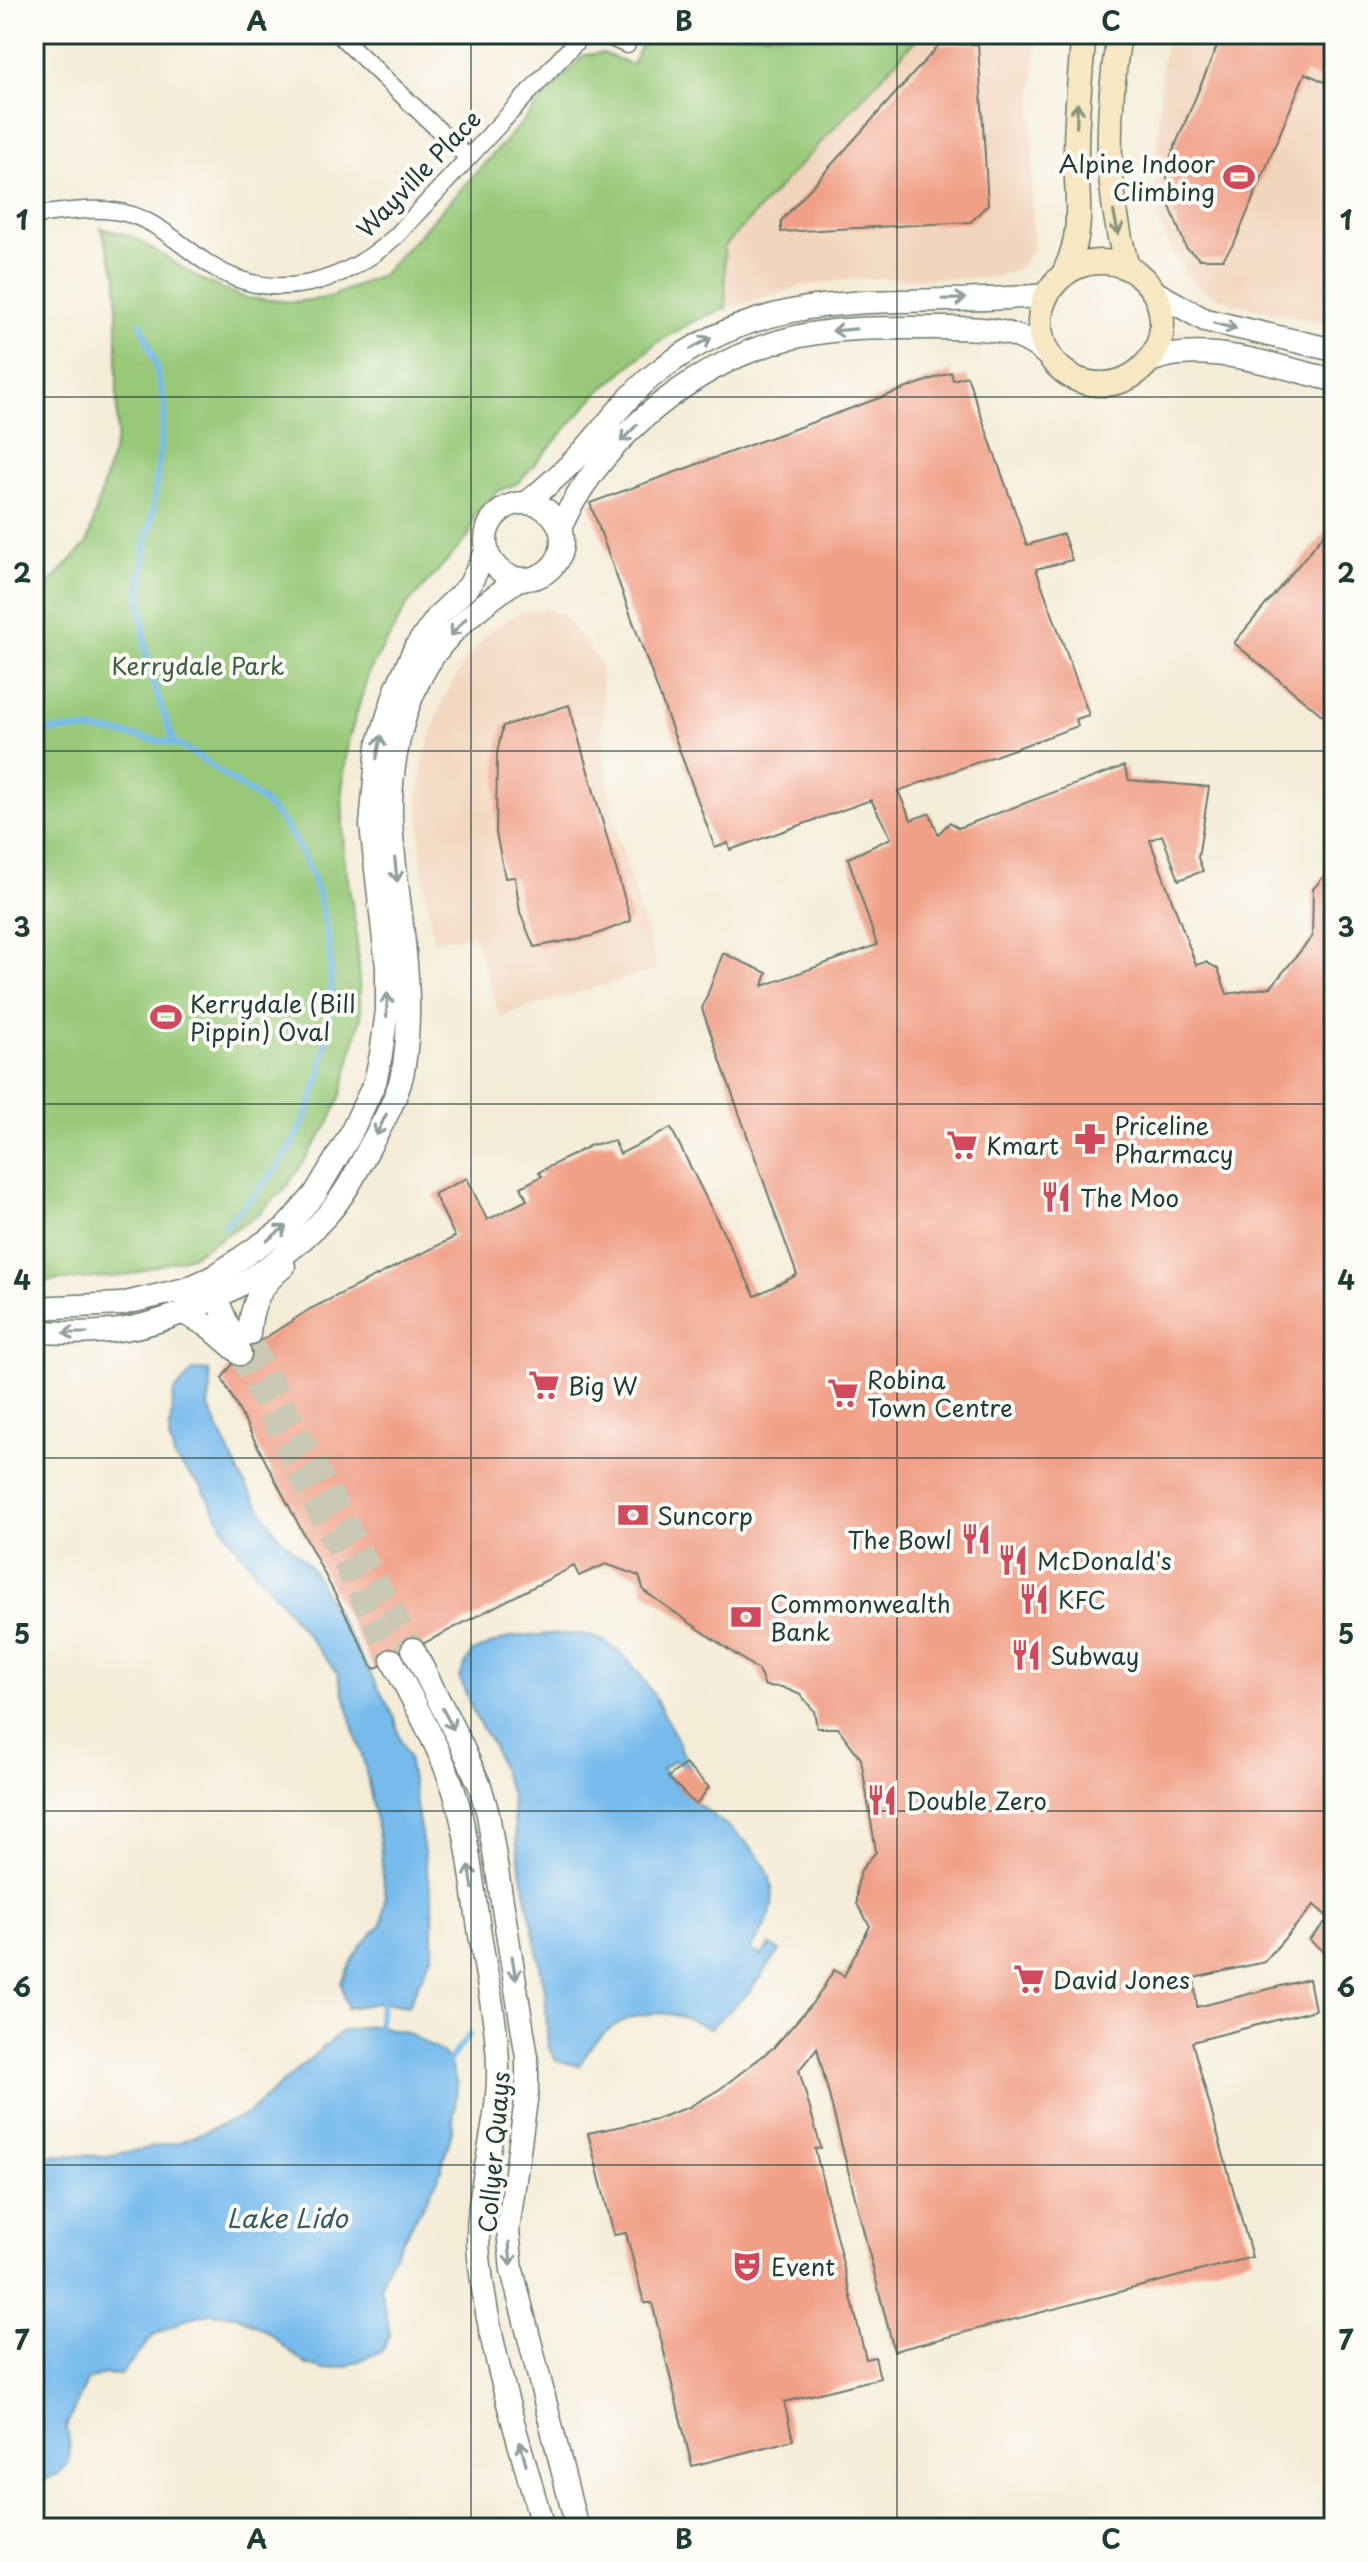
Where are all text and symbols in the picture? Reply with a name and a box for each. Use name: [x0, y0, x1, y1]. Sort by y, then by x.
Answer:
text: A: [247, 1, 267, 40]
text: B: [675, 1, 693, 40]
text: C: [1101, 1, 1121, 40]
street label: Wayville Place: [347, 101, 489, 245]
one-way arrow: [1070, 102, 1085, 129]
place label: Alpine Indoor Climbing: [1059, 145, 1216, 209]
sports icon: Alpine Indoor Climbing: [1222, 160, 1256, 194]
text: 1: [16, 200, 28, 239]
text: 1: [1340, 200, 1352, 239]
one-way arrow: [1109, 210, 1124, 235]
one-way arrow: [940, 291, 967, 307]
one-way arrow: [1211, 319, 1237, 334]
one-way arrow: [831, 323, 858, 338]
one-way arrow: [689, 335, 713, 351]
one-way arrow: [620, 423, 639, 443]
text: 2: [13, 553, 31, 592]
text: 2: [1337, 553, 1355, 592]
one-way arrow: [450, 617, 468, 637]
park label: Kerrydale Park: [112, 647, 285, 683]
one-way arrow: [372, 734, 387, 760]
one-way arrow: [388, 856, 403, 883]
text: 3: [13, 907, 31, 946]
text: 3: [1337, 907, 1355, 946]
place label: Kerrydale (Bill Pippin) Oval: [190, 985, 356, 1049]
one-way arrow: [379, 992, 394, 1019]
sports icon: Kerrydale (Bill Pippin) Oval: [149, 1000, 183, 1034]
place label: Priceline Pharmacy: [1114, 1107, 1233, 1171]
one-way arrow: [373, 1113, 388, 1137]
pharmacy icon: Priceline Pharmacy: [1073, 1122, 1107, 1156]
place label: Kmart: [986, 1127, 1059, 1163]
supermarket icon: Kmart: [945, 1128, 979, 1162]
place label: The Moo: [1080, 1179, 1179, 1215]
restaurant icon: The Moo: [1039, 1180, 1073, 1214]
one-way arrow: [266, 1225, 287, 1242]
text: 4: [13, 1260, 31, 1299]
text: 4: [1337, 1260, 1355, 1299]
one-way arrow: [62, 1325, 89, 1341]
place label: Robina Town Centre: [867, 1361, 1013, 1425]
place label: Big W: [568, 1367, 637, 1403]
supermarket icon: Big W: [527, 1368, 561, 1402]
supermarket icon: Robina Town Centre: [826, 1376, 860, 1410]
place label: Suncorp: [657, 1497, 753, 1533]
bank icon: Suncorp: [616, 1498, 650, 1532]
place label: The Bowl: [847, 1521, 952, 1557]
restaurant icon: The Bowl: [959, 1522, 993, 1556]
place label: McDonald's: [1037, 1542, 1172, 1578]
restaurant icon: McDonald's: [996, 1543, 1030, 1577]
place label: KFC: [1058, 1581, 1106, 1617]
restaurant icon: KFC: [1017, 1582, 1051, 1616]
place label: Commonwealth Bank: [770, 1585, 951, 1649]
bank icon: Commonwealth Bank: [729, 1600, 763, 1634]
text: 5: [14, 1614, 30, 1653]
text: 5: [1338, 1614, 1354, 1653]
place label: Subway: [1050, 1637, 1139, 1673]
restaurant icon: Subway: [1009, 1638, 1043, 1672]
one-way arrow: [440, 1706, 456, 1730]
place label: Double Zero: [906, 1782, 1047, 1818]
restaurant icon: Double Zero: [865, 1783, 899, 1817]
one-way arrow: [462, 1865, 477, 1890]
one-way arrow: [507, 1955, 522, 1980]
place label: David Jones: [1053, 1961, 1190, 1997]
supermarket icon: David Jones: [1012, 1962, 1046, 1996]
text: 6: [13, 1967, 31, 2006]
text: 6: [1337, 1967, 1355, 2006]
street label: Collyer Quays: [468, 2070, 518, 2234]
water label: Lake Lido: [227, 2198, 349, 2237]
one-way arrow: [503, 2240, 518, 2267]
place label: Event: [771, 2248, 835, 2284]
theatre icon: Event: [730, 2249, 764, 2283]
text: 7: [15, 2320, 30, 2359]
text: 7: [1339, 2320, 1354, 2359]
one-way arrow: [514, 2440, 529, 2466]
text: A: [247, 2519, 267, 2558]
text: B: [675, 2519, 693, 2558]
text: C: [1101, 2519, 1121, 2558]

